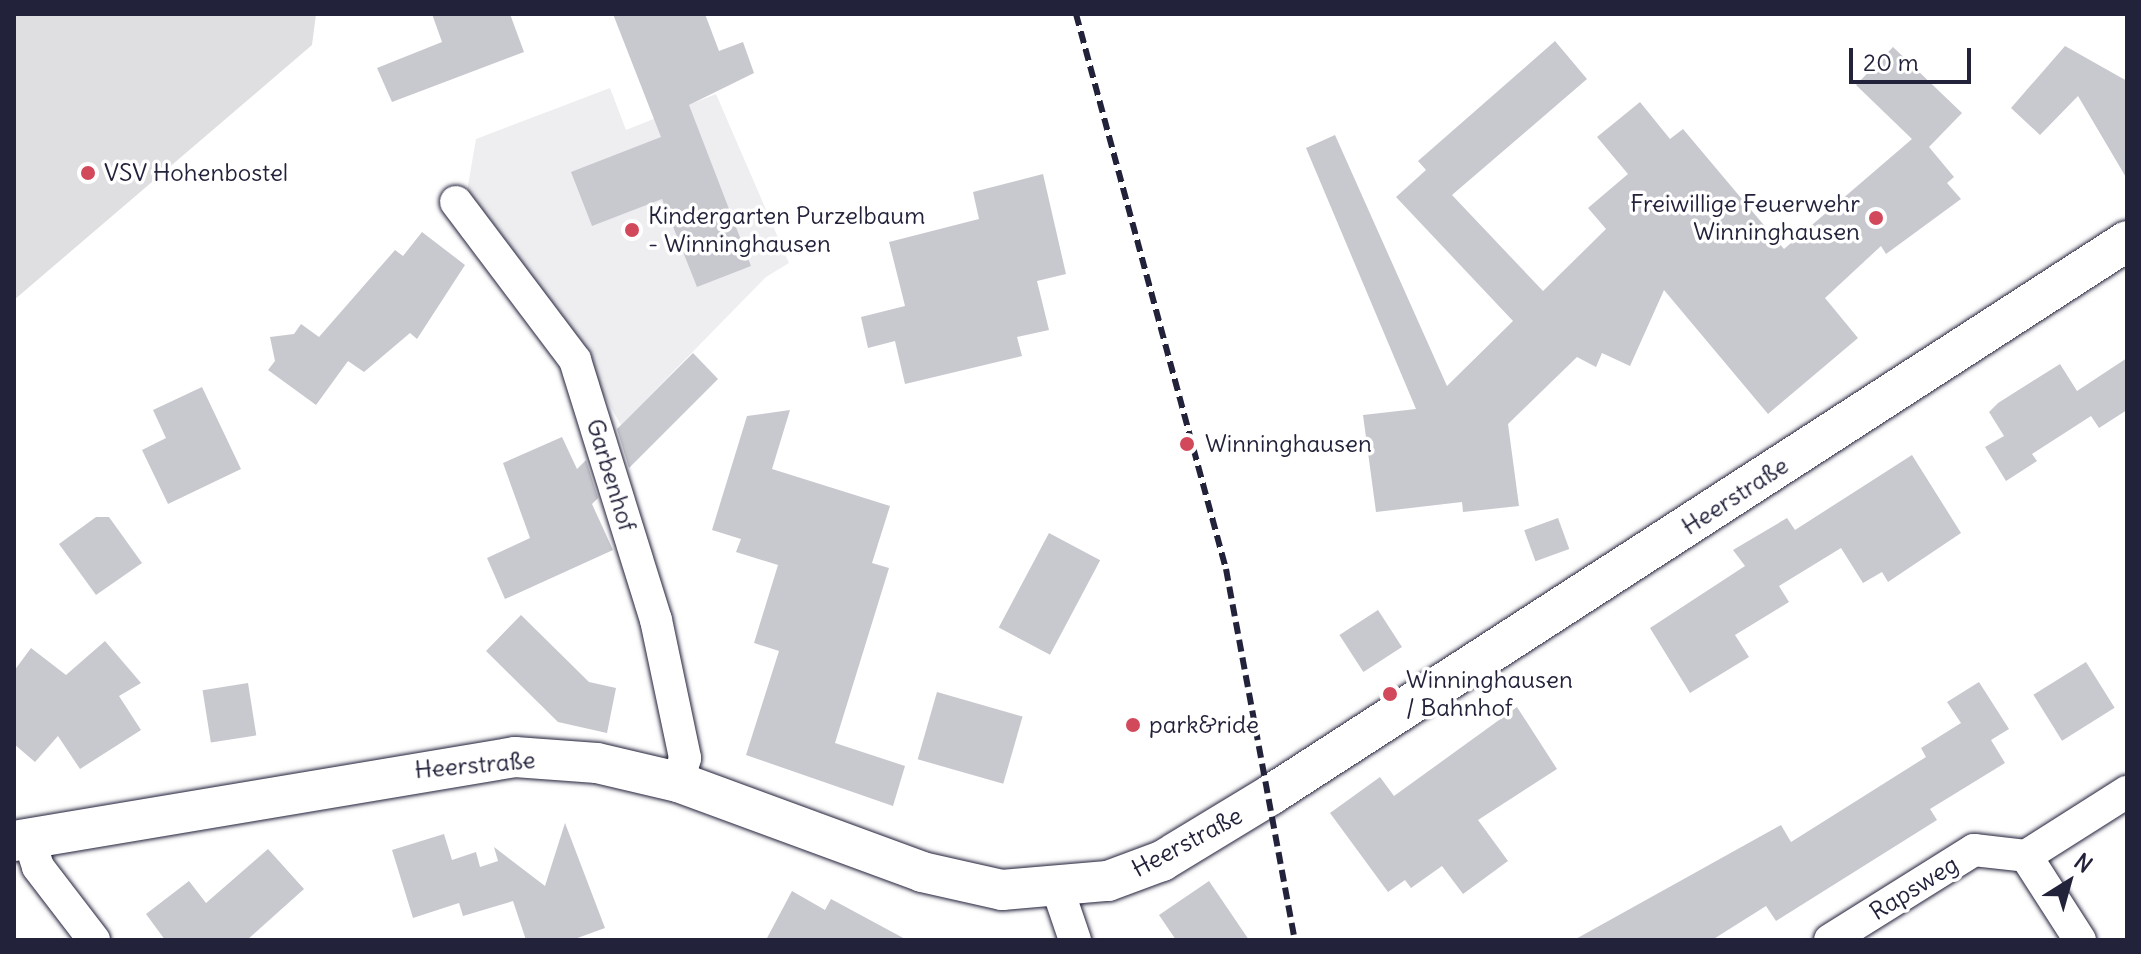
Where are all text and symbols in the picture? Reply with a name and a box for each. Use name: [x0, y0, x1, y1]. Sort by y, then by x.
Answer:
scale bar: [1853, 32, 1975, 82]
text: 20 m: [1863, 47, 1919, 77]
place label: VSV Hohenbostel: [104, 159, 288, 187]
marker: VSV Hohenbostel: [79, 164, 97, 182]
place label: Freiwillige Feuerwehr Winninghausen: [1630, 190, 1860, 246]
place label: Kindergarten Purzelbaum - Winninghausen: [648, 202, 925, 258]
marker: Freiwillige Feuerwehr Winninghausen: [1867, 209, 1885, 227]
marker: Kindergarten Purzelbaum - Winninghausen: [623, 221, 641, 239]
street label: Garbenhof: [580, 415, 642, 535]
place label: Winninghausen: [1205, 430, 1372, 458]
marker: Winninghausen: [1176, 433, 1198, 455]
street label: Heerstraße: [1676, 451, 1794, 541]
place label: Winninghausen / Bahnhof: [1406, 666, 1573, 722]
marker: Winninghausen / Bahnhof: [1381, 685, 1399, 703]
place label: park&ride: [1149, 711, 1259, 739]
marker: park&ride: [1124, 716, 1142, 734]
street label: Heerstraße: [413, 745, 537, 785]
street label: Heerstraße: [1127, 801, 1247, 883]
north arrow: [2029, 842, 2109, 922]
text: N: [2069, 847, 2098, 879]
street label: Rapsweg: [1865, 850, 1963, 926]

